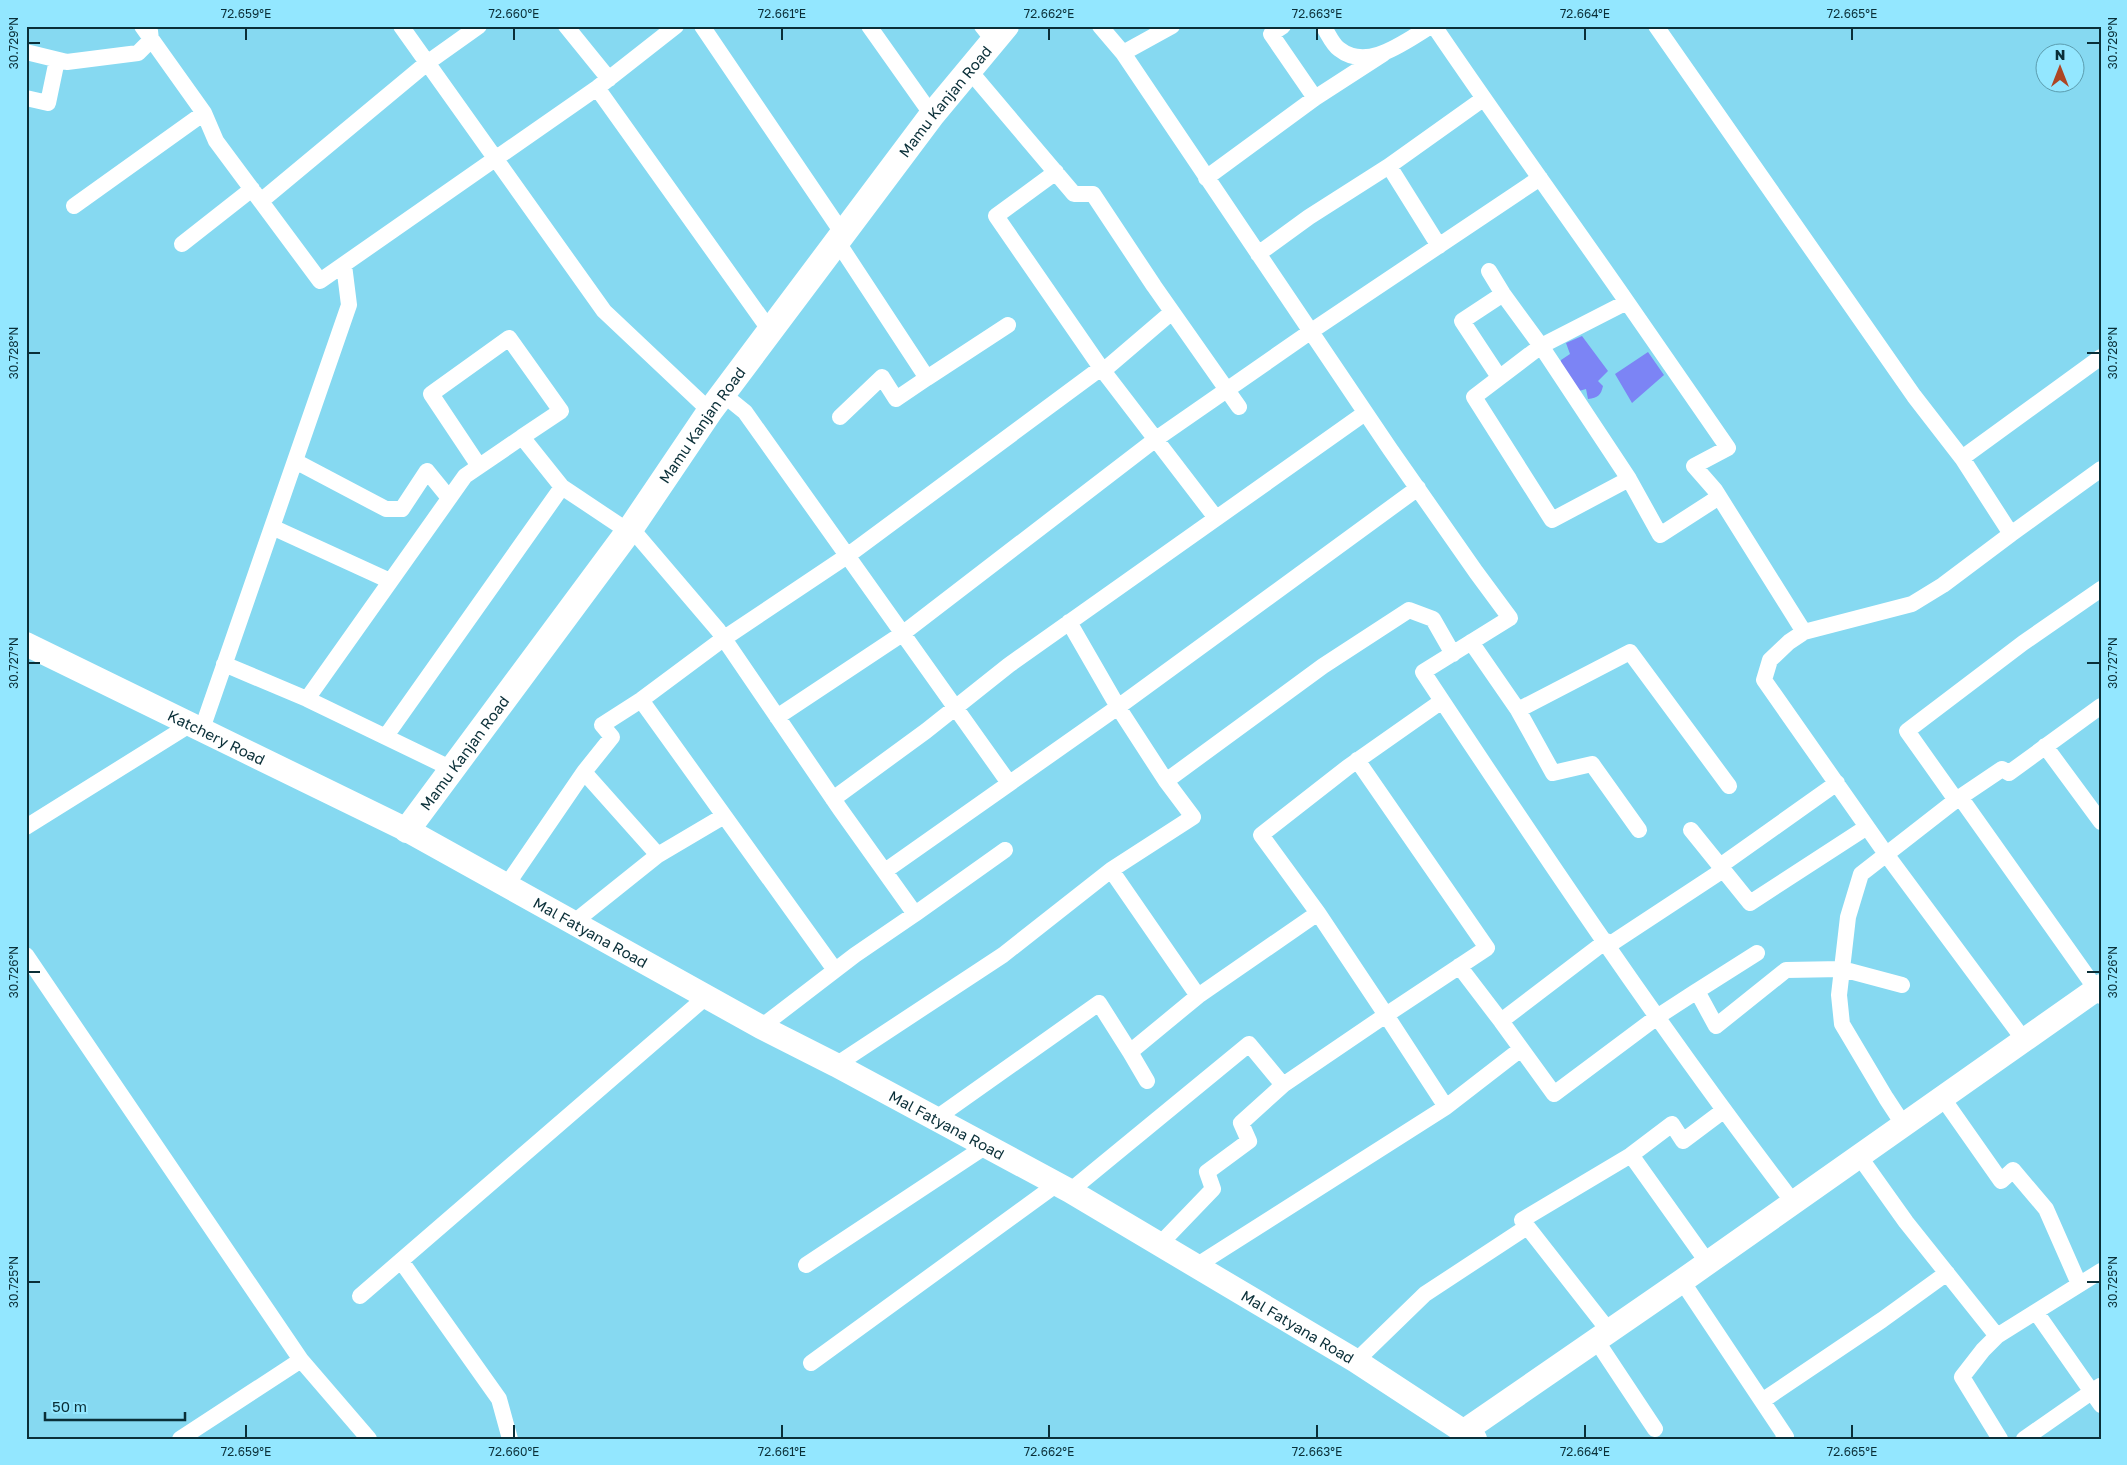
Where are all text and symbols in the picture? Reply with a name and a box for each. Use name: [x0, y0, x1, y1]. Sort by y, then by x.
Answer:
text: 72.659°E: [221, 6, 271, 21]
text: 72.660°E: [489, 6, 539, 21]
text: 72.661°E: [758, 6, 806, 21]
text: 72.662°E: [1024, 6, 1074, 21]
text: 72.663°E: [1292, 6, 1342, 21]
text: 72.664°E: [1560, 6, 1610, 21]
text: 72.665°E: [1827, 6, 1877, 21]
text: 30.729°N: [6, 17, 21, 69]
text: 30.729°N: [2105, 17, 2120, 69]
street label: Mamu Kanjan Road: [895, 42, 995, 160]
north arrow: [2034, 42, 2084, 92]
text: N: [2055, 46, 2065, 63]
text: 30.728°N: [6, 327, 21, 379]
text: 30.728°N: [2105, 327, 2120, 379]
street label: Mamu Kanjan Road: [655, 363, 749, 487]
text: 30.727°N: [6, 637, 21, 689]
text: 30.727°N: [2105, 637, 2120, 689]
street label: Mamu Kanjan Road: [416, 692, 512, 814]
street label: Katchery Road: [165, 706, 268, 768]
street label: Mal Fatyana Road: [530, 893, 651, 971]
text: 30.726°N: [6, 946, 21, 998]
text: 30.726°N: [2105, 946, 2120, 998]
street label: Mal Fatyana Road: [886, 1086, 1007, 1163]
text: 30.725°N: [6, 1256, 21, 1308]
text: 30.725°N: [2105, 1256, 2120, 1308]
street label: Mal Fatyana Road: [1238, 1286, 1357, 1367]
scale bar: [45, 1390, 185, 1422]
text: 50 m: [52, 1397, 87, 1415]
text: 72.659°E: [221, 1444, 271, 1459]
text: 72.660°E: [489, 1444, 539, 1459]
text: 72.661°E: [758, 1444, 806, 1459]
text: 72.662°E: [1024, 1444, 1074, 1459]
text: 72.663°E: [1292, 1444, 1342, 1459]
text: 72.664°E: [1560, 1444, 1610, 1459]
text: 72.665°E: [1827, 1444, 1877, 1459]

